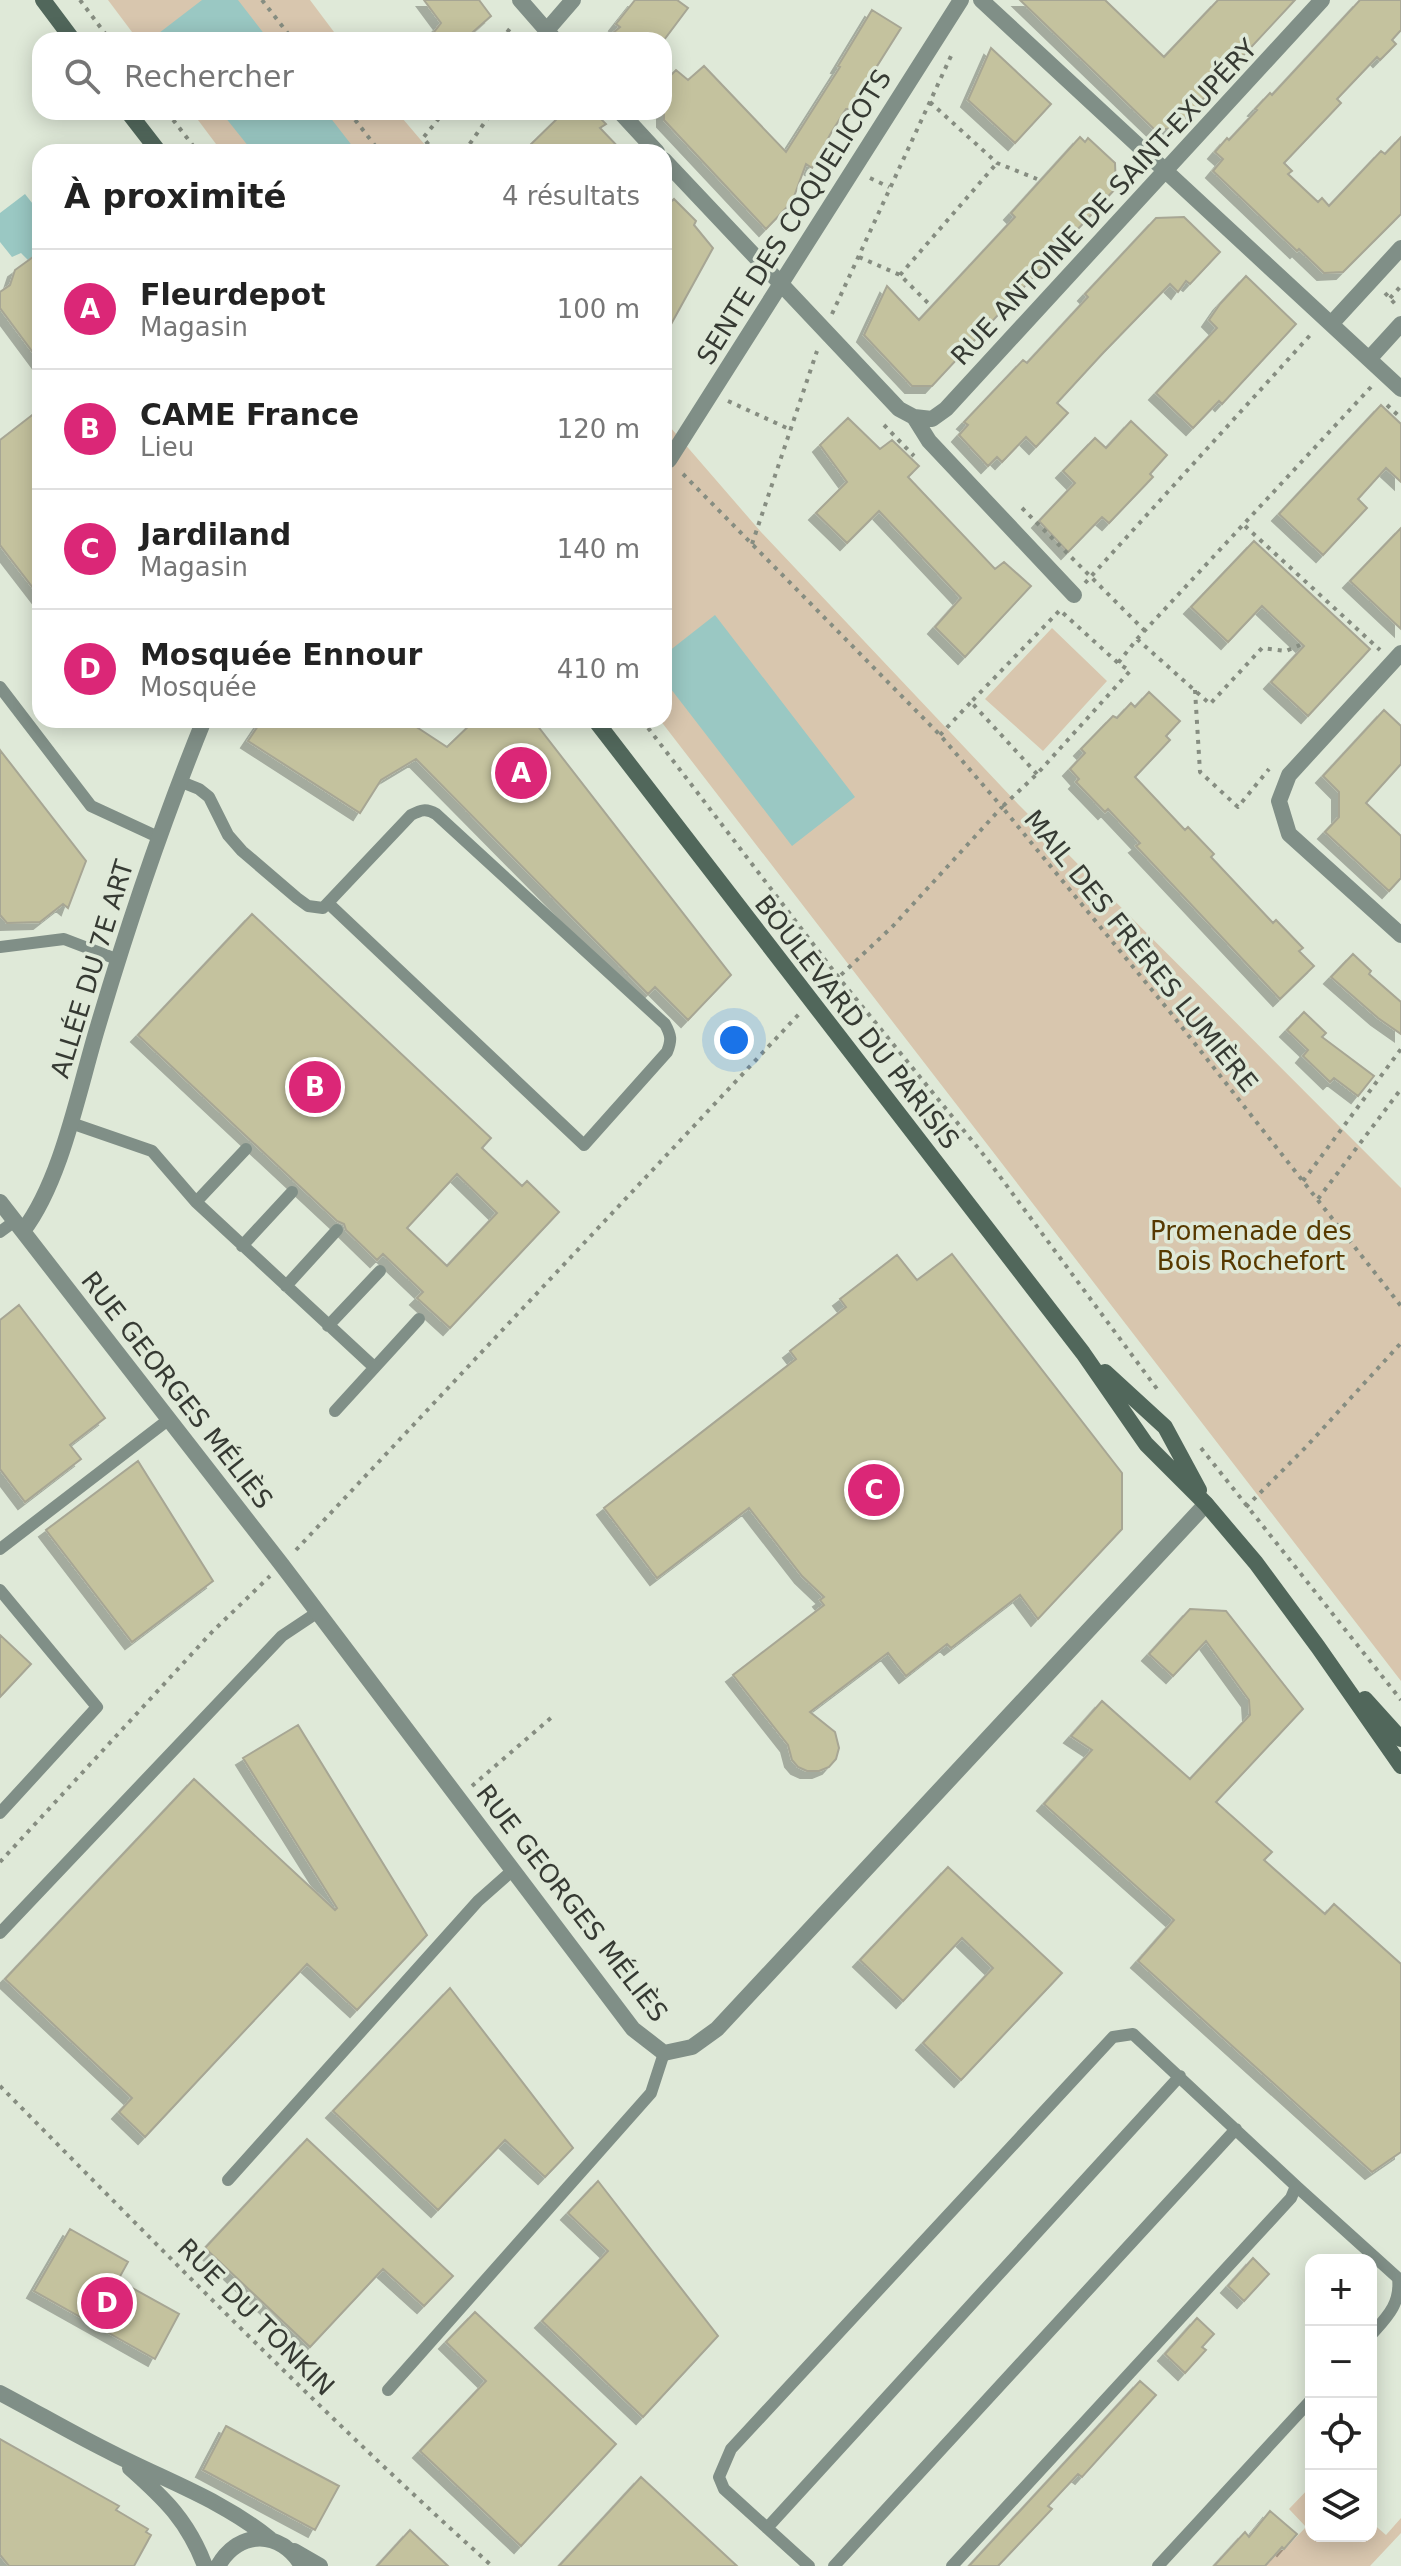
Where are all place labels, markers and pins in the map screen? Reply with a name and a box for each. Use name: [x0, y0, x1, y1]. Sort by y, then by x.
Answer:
pin: A: [495, 743, 547, 803]
pin: B: [289, 1057, 341, 1117]
pin: C: [848, 1460, 900, 1520]
pin: D: [81, 2273, 133, 2333]

